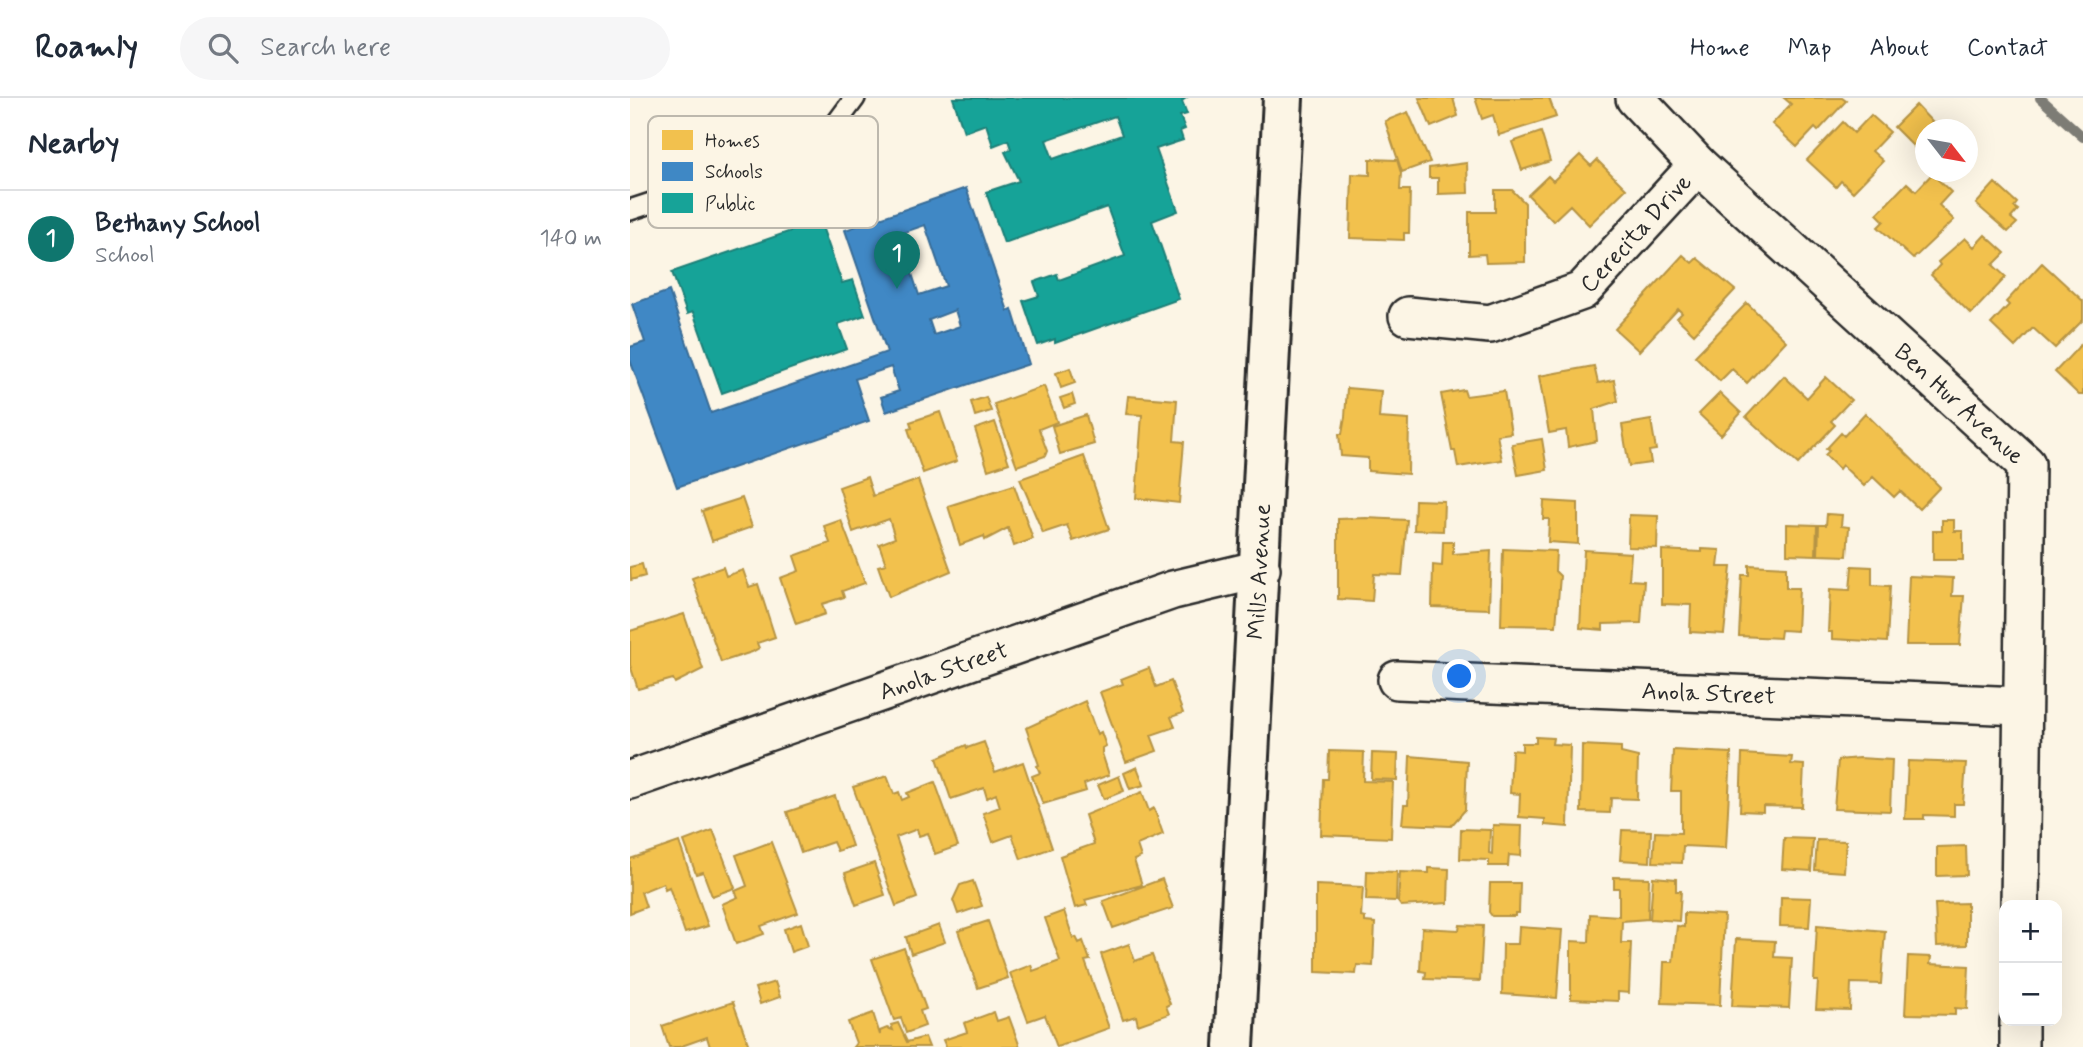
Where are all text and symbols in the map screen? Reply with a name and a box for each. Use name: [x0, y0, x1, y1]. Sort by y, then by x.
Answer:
search box: [180, 17, 670, 80]
text: Roamly: [35, 26, 138, 70]
icon: search: [204, 29, 242, 67]
text: Search here: [260, 31, 391, 65]
text: Home: [1690, 33, 1750, 64]
text: Map: [1788, 33, 1832, 64]
text: About: [1870, 33, 1929, 64]
text: Contact: [1967, 33, 2048, 64]
legend: [648, 116, 878, 228]
north arrow: [1915, 119, 1978, 182]
text: Nearby: [28, 124, 119, 163]
text: Homes: [705, 129, 760, 154]
text: Schools: [705, 160, 763, 185]
street label: Cerecita Drive: [1574, 168, 1699, 300]
text: Public: [705, 192, 756, 217]
text: Bethany School: [95, 207, 260, 241]
text: 1: [46, 224, 56, 254]
text: 140 m: [539, 224, 602, 254]
pin: 1: [874, 231, 920, 289]
text: School: [95, 241, 155, 271]
street label: Ben Hur Avenue: [1887, 337, 2030, 472]
street label: Mills Avenue: [1241, 503, 1279, 641]
street label: Anola Street: [875, 635, 1012, 709]
your location: [1442, 659, 1476, 693]
street label: Anola Street: [1641, 676, 1776, 713]
map controls: [1999, 900, 2062, 1026]
button: +: [1999, 900, 2062, 963]
button: −: [1999, 963, 2062, 1026]

